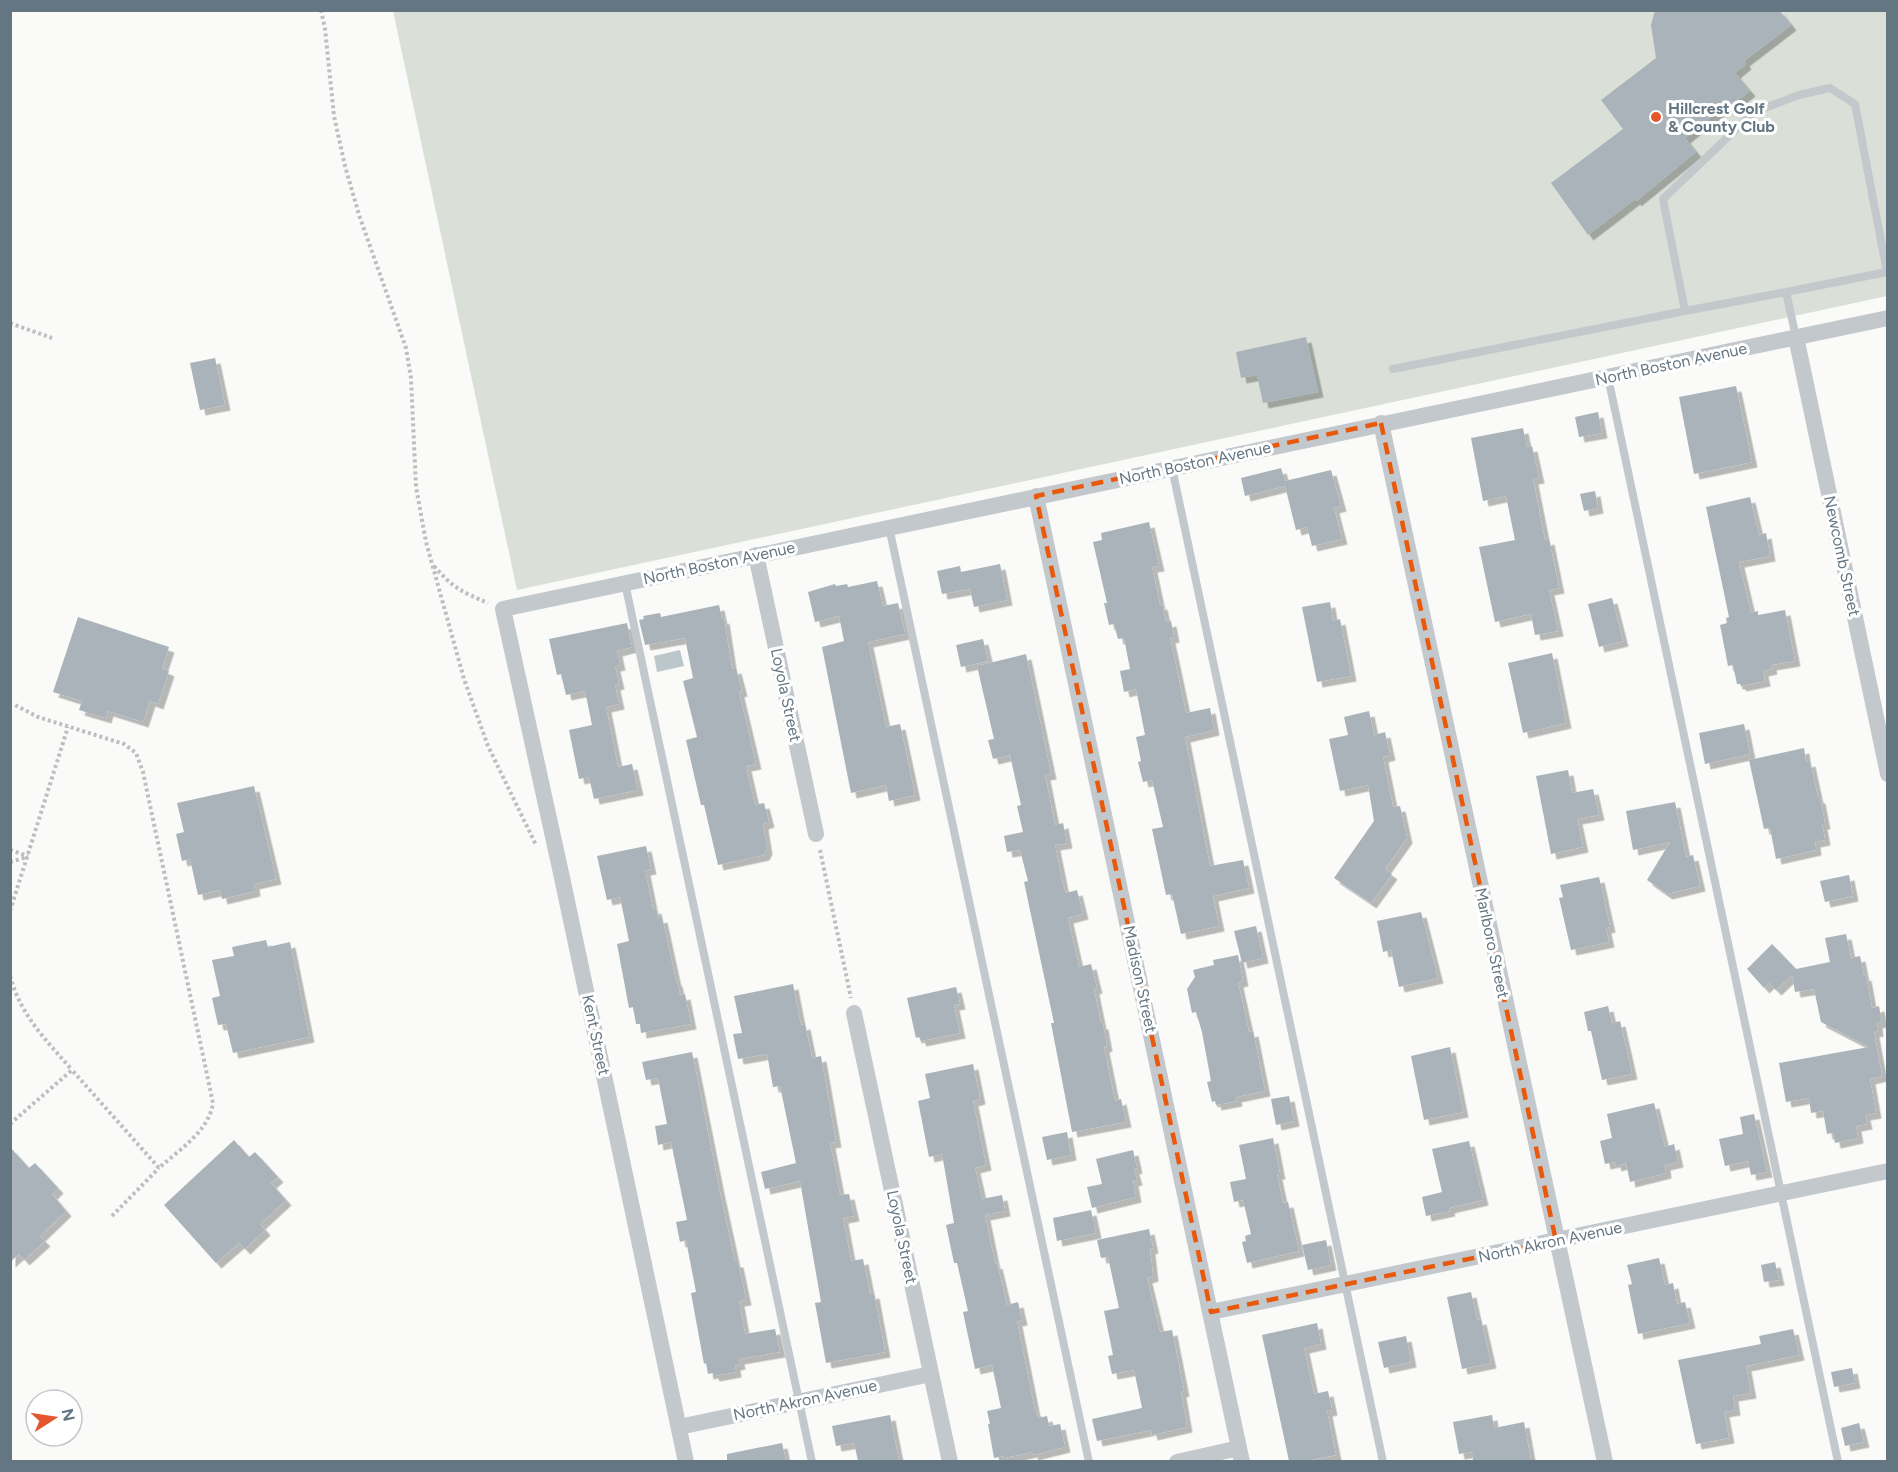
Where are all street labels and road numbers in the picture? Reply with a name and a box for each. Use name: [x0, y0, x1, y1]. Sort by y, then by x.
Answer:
street label: North Boston Avenue: [1593, 339, 1749, 389]
street label: North Boston Avenue: [1117, 438, 1273, 488]
street label: Newcomb Street: [1820, 494, 1864, 618]
street label: North Boston Avenue: [641, 538, 797, 588]
street label: Loyola Street: [767, 646, 805, 744]
street label: Marlboro Street: [1471, 886, 1513, 1000]
street label: Madison Street: [1119, 924, 1161, 1034]
street label: Kent Street: [578, 993, 614, 1077]
street label: Loyola Street: [883, 1188, 921, 1286]
street label: North Akron Avenue: [1476, 1217, 1624, 1266]
street label: North Akron Avenue: [731, 1375, 879, 1424]

